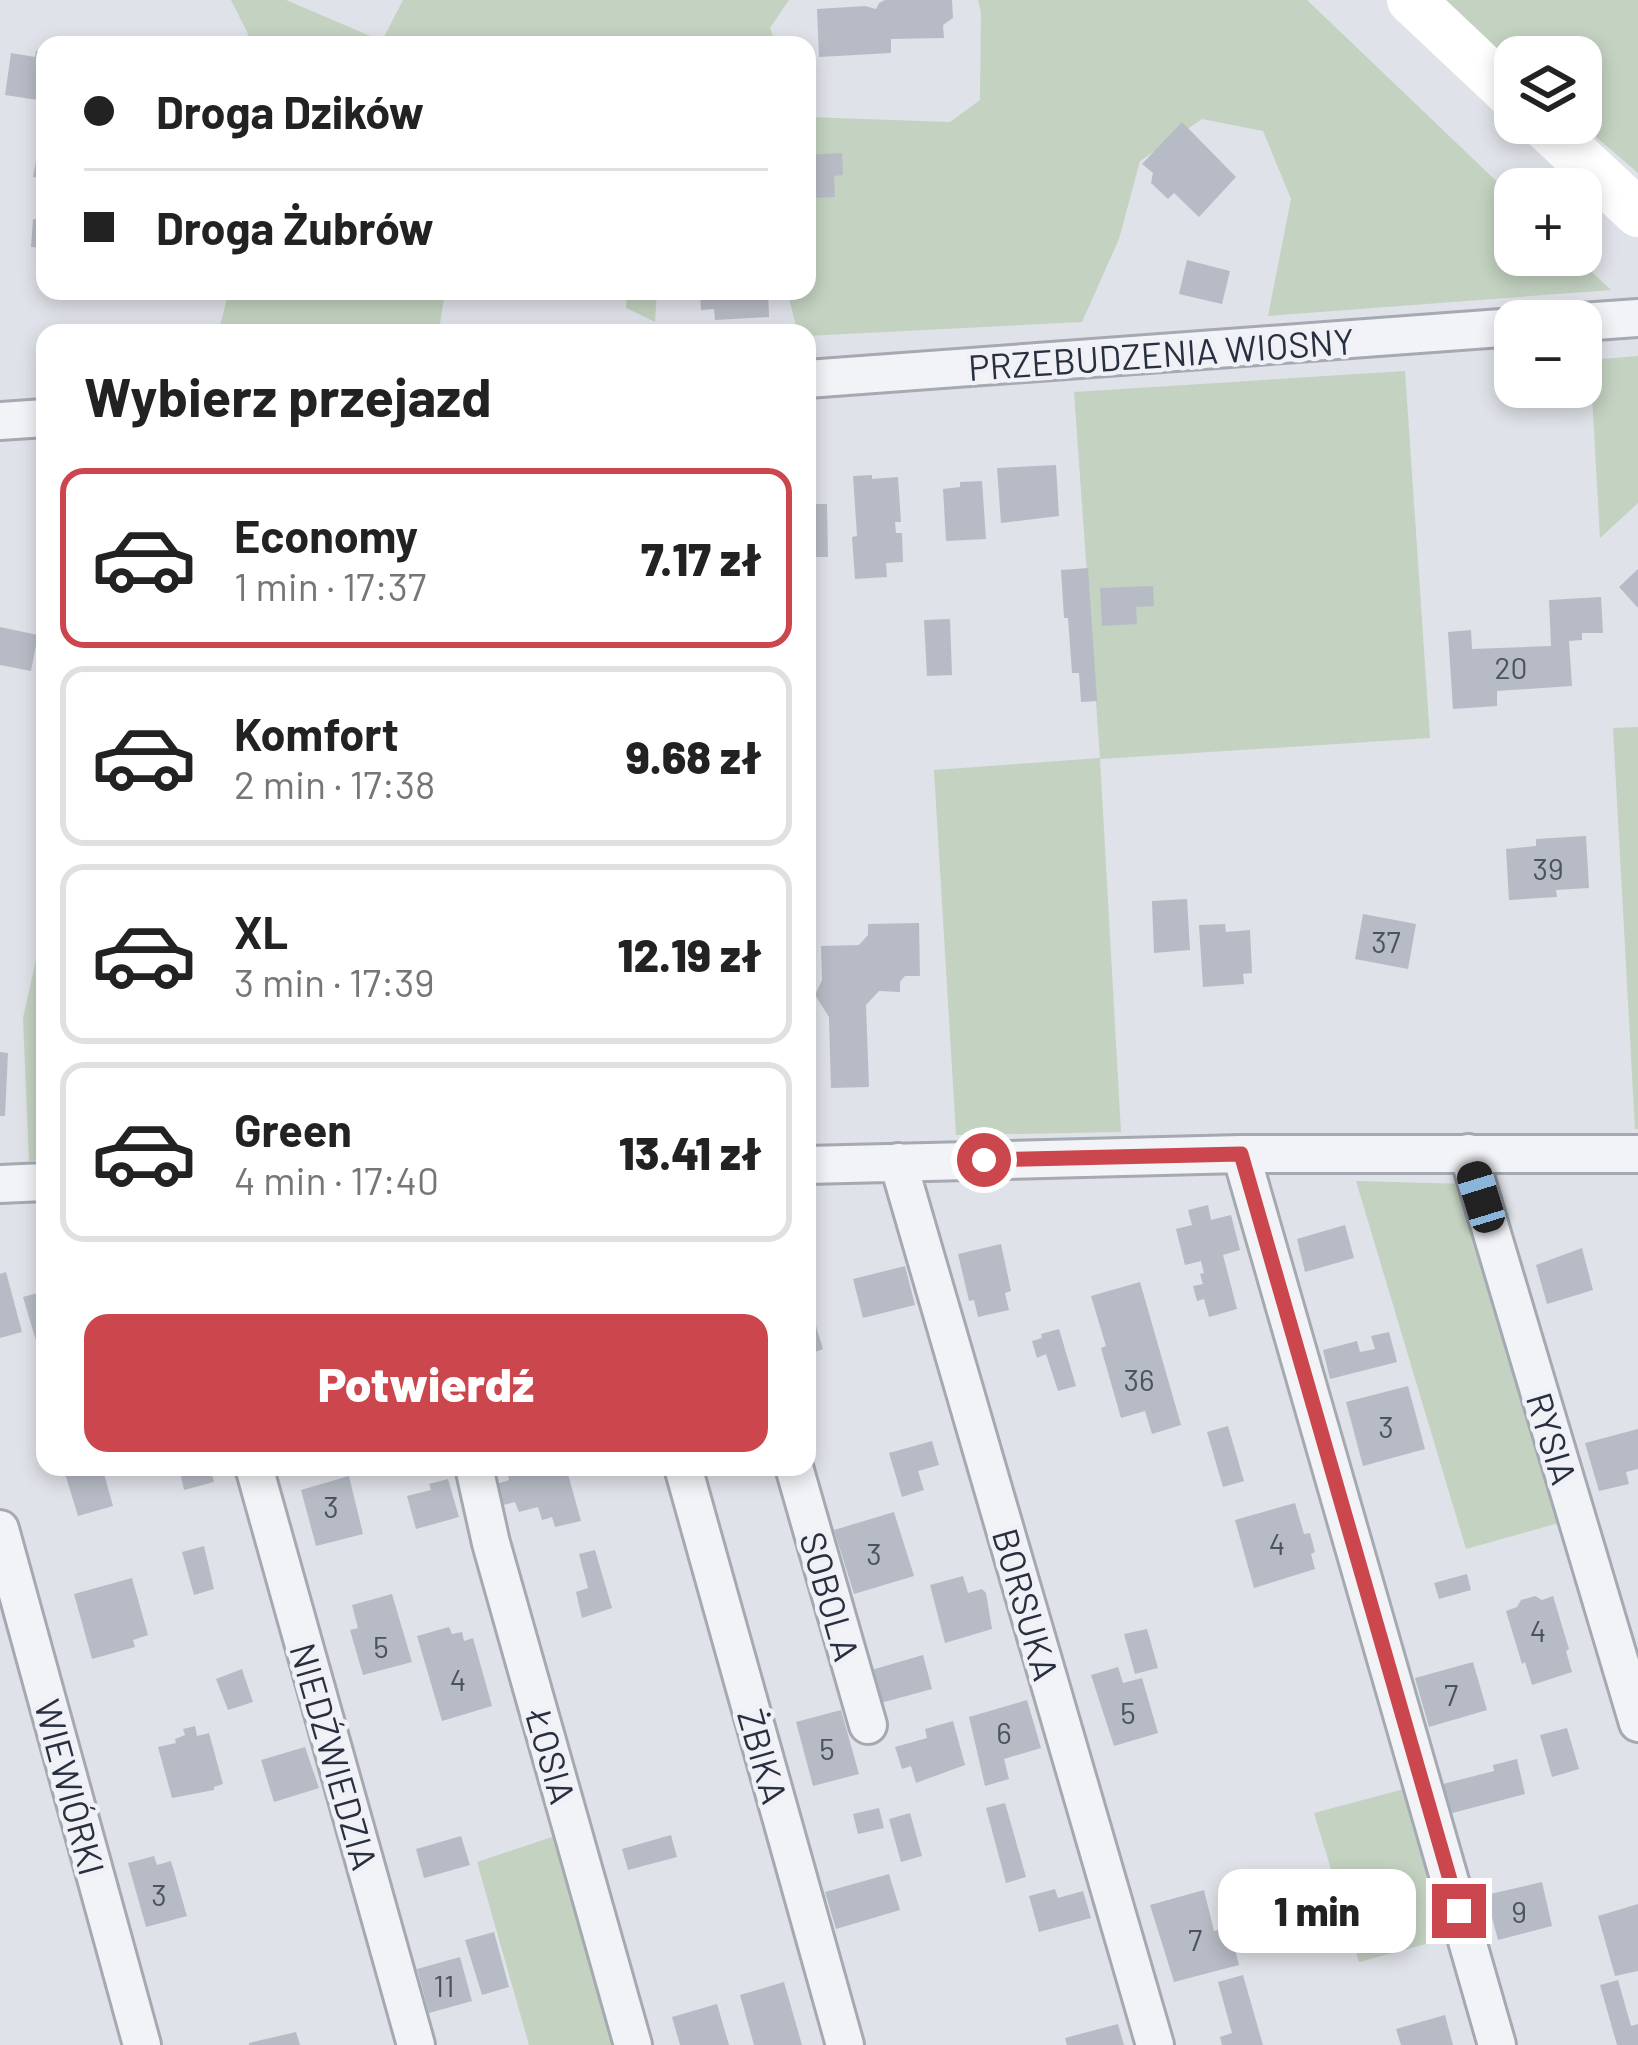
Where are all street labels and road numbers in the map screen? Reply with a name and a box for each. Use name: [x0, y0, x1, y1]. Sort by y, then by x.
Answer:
street label: PRZEBUDZENIA WIOSNY: [967, 318, 1355, 388]
street label: RYSIA: [1519, 1387, 1587, 1489]
street label: BORSUKA: [985, 1523, 1069, 1685]
street label: SOBOLA: [792, 1527, 870, 1665]
street label: NIEDŹWIEDZIA: [282, 1638, 388, 1874]
street label: WIEWIÓRKI: [27, 1695, 115, 1879]
street label: ŁOSIA: [518, 1703, 586, 1808]
street label: ŻBIKA: [730, 1704, 798, 1808]

